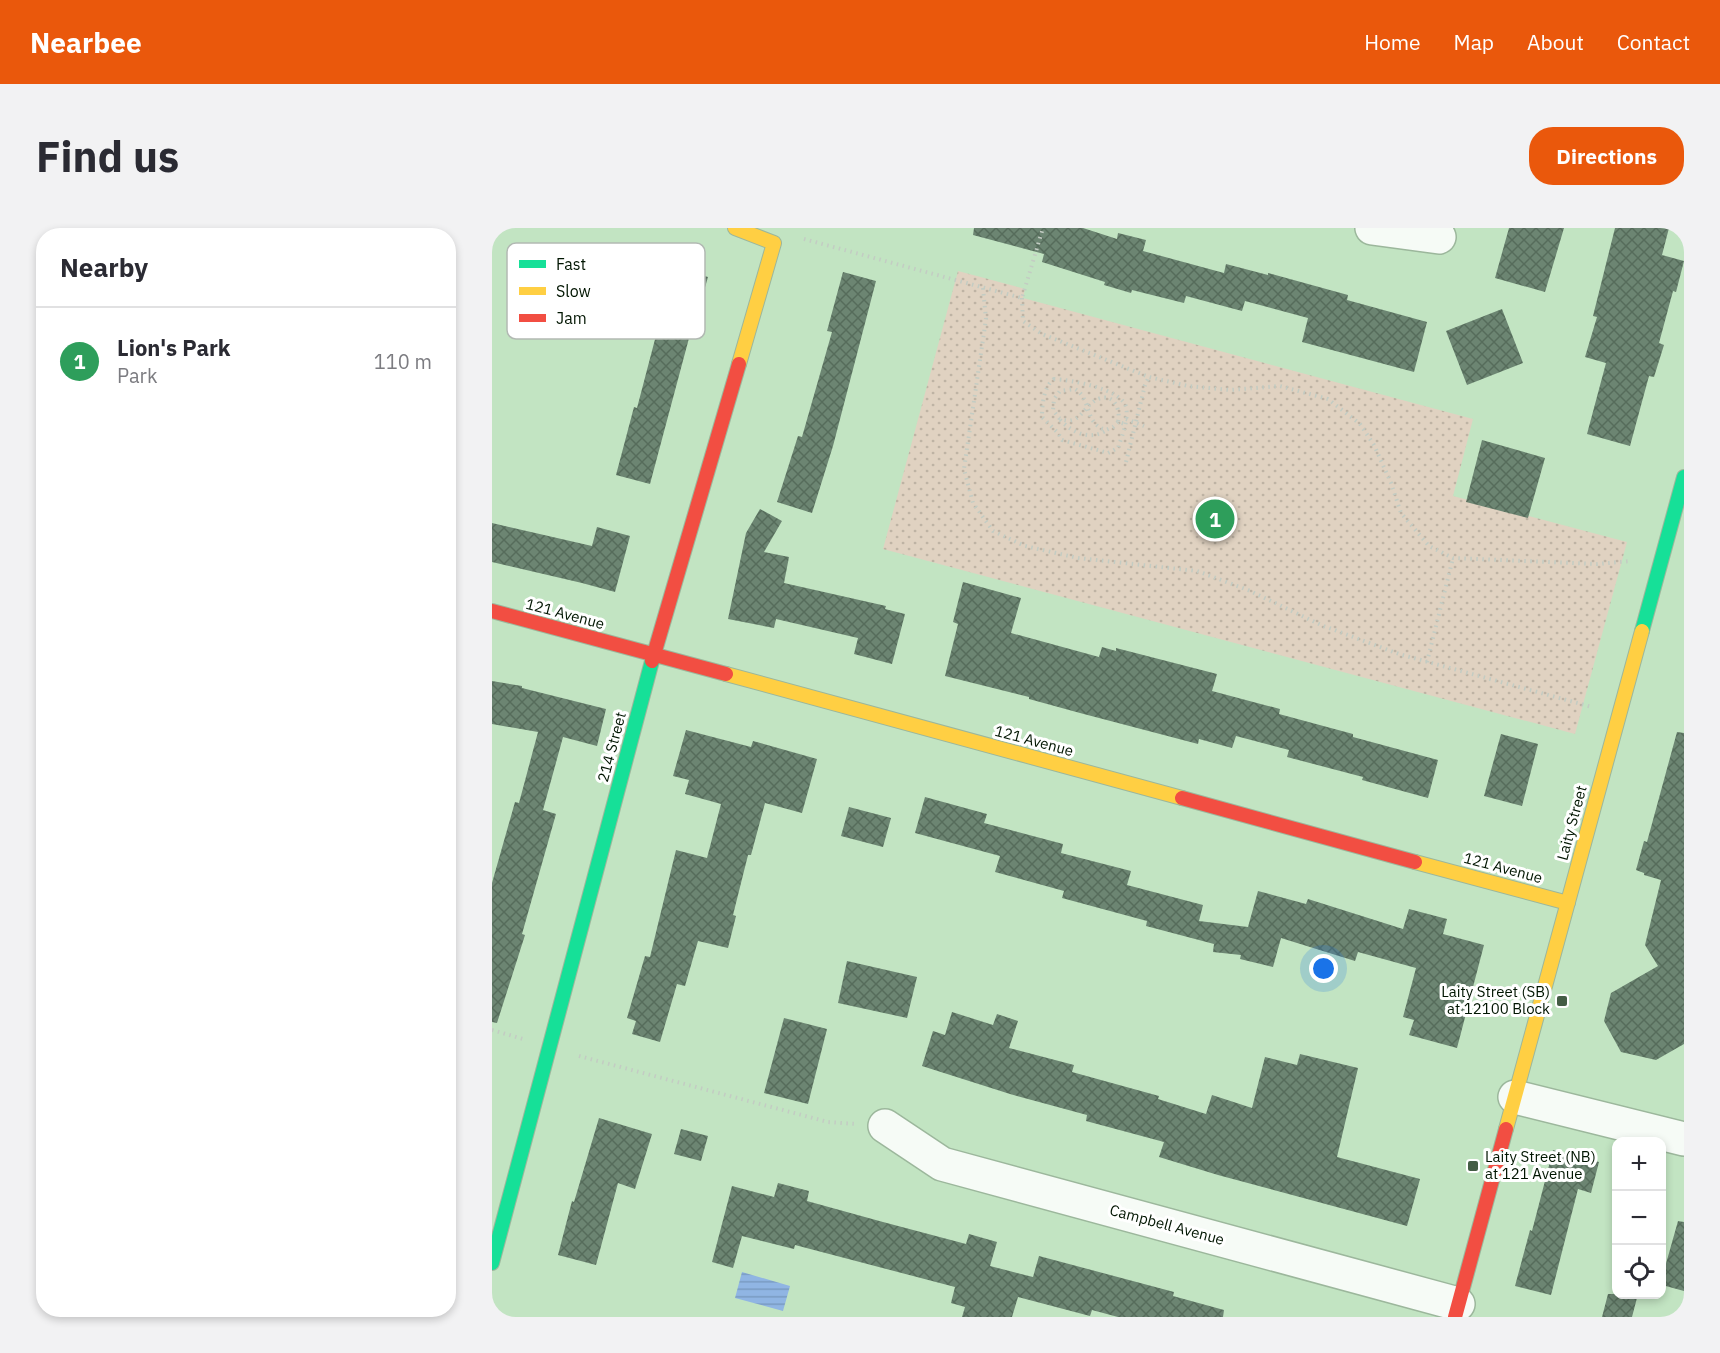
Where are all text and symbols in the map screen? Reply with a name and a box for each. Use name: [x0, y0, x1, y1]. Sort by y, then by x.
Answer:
text: Nearbee: [30, 24, 142, 61]
text: Home: [1364, 28, 1421, 56]
text: Map: [1454, 28, 1494, 56]
text: About: [1527, 28, 1584, 56]
text: Contact: [1617, 28, 1690, 56]
button: Directions: [1529, 127, 1684, 185]
text: Find us: [36, 129, 179, 184]
legend: [507, 243, 705, 339]
text: Nearby: [60, 250, 148, 284]
text: Fast: [556, 254, 586, 274]
text: Slow: [556, 281, 591, 301]
text: Jam: [556, 308, 587, 328]
text: Lion's Park: [117, 333, 231, 362]
text: 1: [74, 348, 86, 375]
text: 110 m: [374, 348, 432, 375]
text: Park: [117, 362, 157, 389]
pin: 1: [1196, 496, 1234, 542]
street label: 121 Avenue: [524, 594, 607, 633]
street label: 214 Street: [593, 710, 630, 784]
street label: 121 Avenue: [993, 721, 1076, 760]
street label: Laity Street: [1552, 783, 1591, 862]
street label: 121 Avenue: [1462, 848, 1545, 887]
your location: [1309, 954, 1338, 983]
place label: Laity Street (SB) at 12100 Block: [1441, 982, 1550, 1018]
marker: Laity Street (SB) at 12100 Block: [1555, 994, 1569, 1008]
map controls: [1612, 1137, 1666, 1299]
button: +: [1612, 1137, 1666, 1191]
place label: Laity Street (NB) at 121 Avenue: [1485, 1147, 1596, 1183]
marker: Laity Street (NB) at 121 Avenue: [1466, 1159, 1480, 1173]
button: −: [1612, 1191, 1666, 1245]
street label: Campbell Avenue: [1108, 1200, 1226, 1249]
button: locate: [1612, 1245, 1666, 1299]

